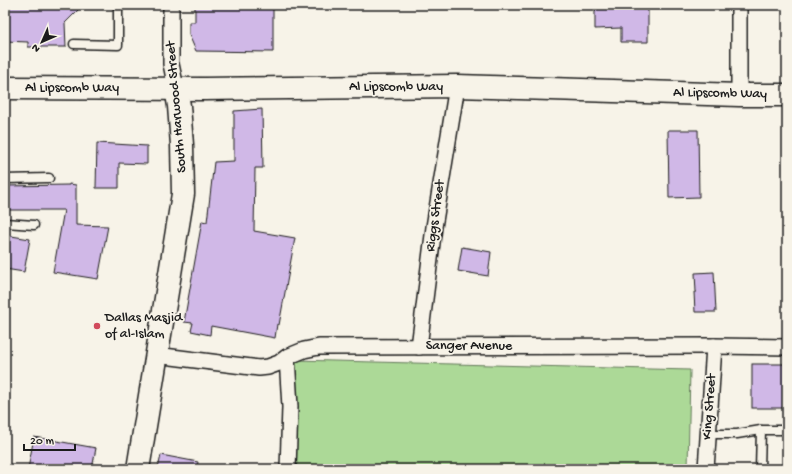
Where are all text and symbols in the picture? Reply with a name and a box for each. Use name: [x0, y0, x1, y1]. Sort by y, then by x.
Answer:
north arrow: [22, 22, 62, 62]
street label: South Harwood Street: [163, 39, 191, 173]
text: N: [30, 41, 43, 54]
street label: Al Lipscomb Way: [349, 79, 443, 96]
street label: Al Lipscomb Way: [25, 80, 119, 97]
street label: Al Lipscomb Way: [673, 85, 767, 103]
street label: Riggs Street: [423, 178, 450, 253]
place label: Dallas Masjid of al-Islam: [104, 310, 184, 343]
marker: Dallas Masjid of al-Islam: [92, 321, 102, 331]
street label: Sanger Avenue: [426, 338, 513, 355]
street label: King Street: [699, 372, 721, 441]
scale bar: [24, 426, 75, 452]
text: 20 m: [30, 435, 55, 449]

